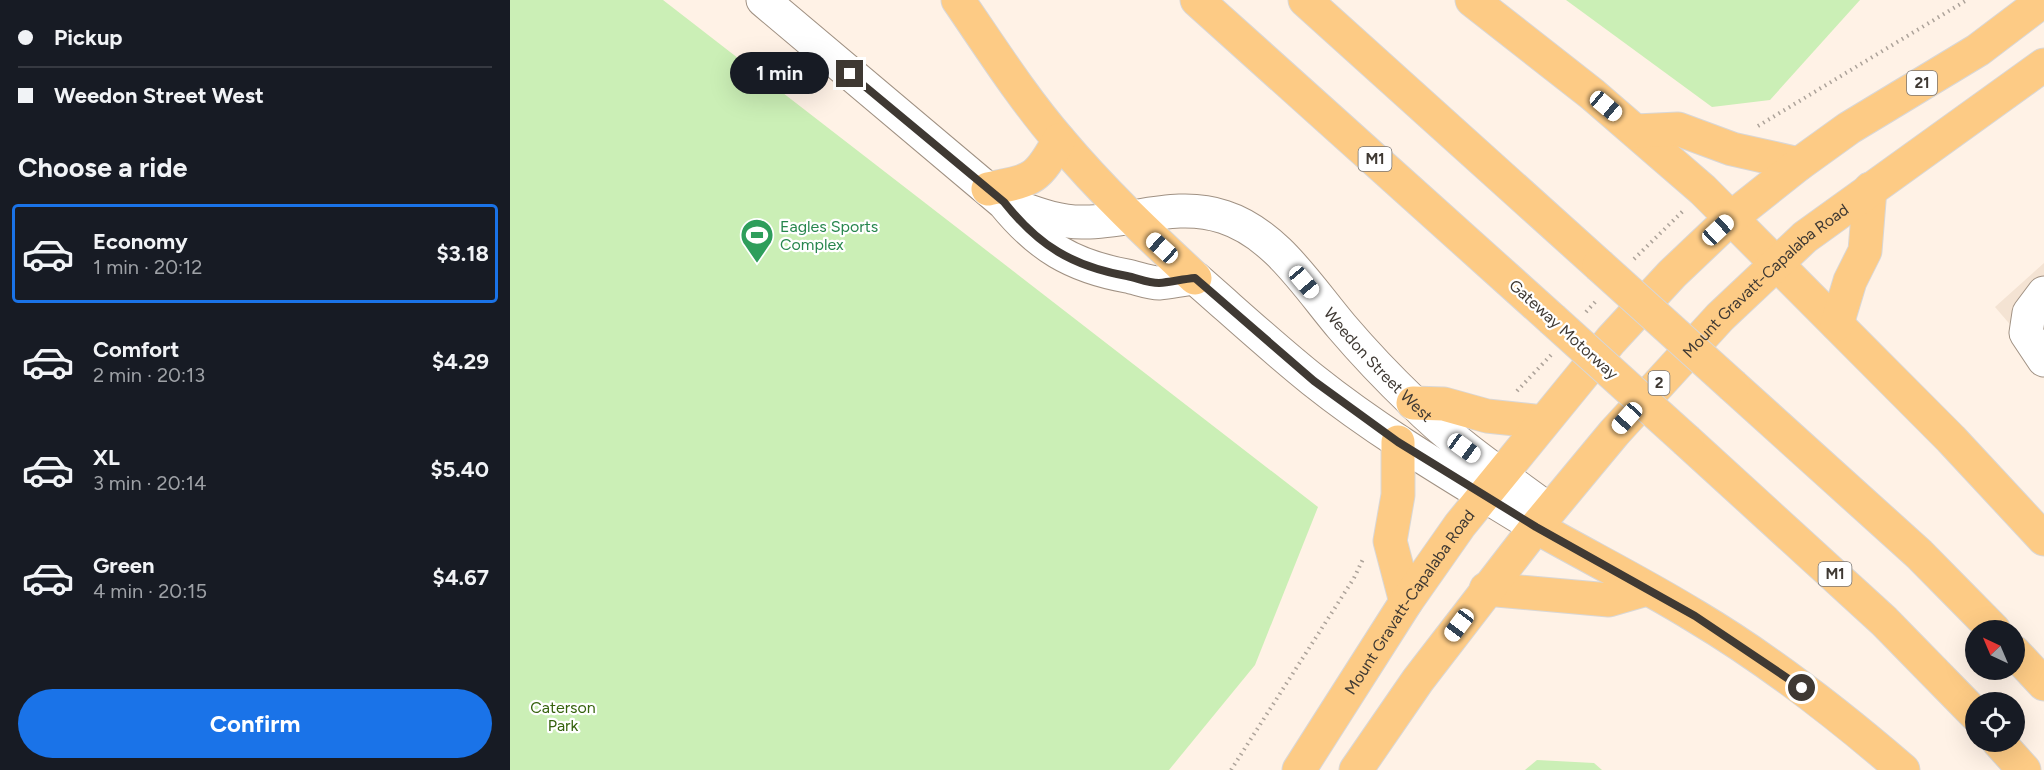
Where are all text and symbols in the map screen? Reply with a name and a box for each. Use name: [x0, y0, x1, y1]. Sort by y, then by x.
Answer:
text: Pickup: [54, 24, 123, 51]
callout: 1 min: [730, 53, 829, 95]
route end: [836, 60, 863, 87]
text: 1 min: [756, 61, 803, 85]
road number: 21: [1907, 71, 1937, 95]
text: Weedon Street West: [54, 82, 264, 109]
car: [1586, 88, 1626, 124]
road number: M1: [1358, 147, 1392, 171]
text: Choose a ride: [18, 151, 187, 184]
street label: Mount Gravatt-Capalaba Road: [1679, 200, 1852, 362]
car: [1699, 211, 1737, 249]
sports icon: Eagles Sports Complex: [739, 217, 775, 264]
place label: Eagles Sports Complex: [780, 217, 878, 254]
icon: car: [21, 227, 75, 281]
text: Economy: [93, 228, 188, 255]
car: [1143, 229, 1181, 267]
text: $3.18: [436, 240, 489, 267]
text: 1 min · 20:12: [93, 255, 202, 279]
car: [1286, 262, 1322, 302]
street label: Gateway Motorway: [1505, 275, 1622, 384]
street label: Weedon Street West: [1320, 304, 1436, 426]
icon: car: [21, 335, 75, 389]
text: Comfort: [93, 336, 179, 363]
text: $4.29: [432, 348, 489, 375]
text: 2 min · 20:13: [93, 363, 205, 387]
road number: 2: [1648, 371, 1670, 395]
car: [1608, 399, 1646, 437]
car: [1444, 430, 1484, 466]
icon: car: [21, 443, 75, 497]
text: XL: [93, 444, 120, 471]
text: $5.40: [430, 456, 489, 483]
text: 3 min · 20:14: [93, 471, 206, 495]
street label: Mount Gravatt-Capalaba Road: [1341, 506, 1479, 698]
icon: car: [21, 551, 75, 605]
text: Green: [93, 552, 155, 579]
road number: M1: [1818, 562, 1852, 586]
text: $4.67: [432, 564, 489, 591]
text: 4 min · 20:15: [93, 579, 207, 603]
car: [1441, 605, 1477, 645]
north arrow: [1965, 620, 2025, 680]
map controls: [1965, 620, 2025, 752]
route start: [1788, 674, 1815, 701]
button: Confirm: [18, 689, 492, 758]
button: locate: [1965, 692, 2025, 752]
park label: Caterson Park: [530, 698, 596, 735]

